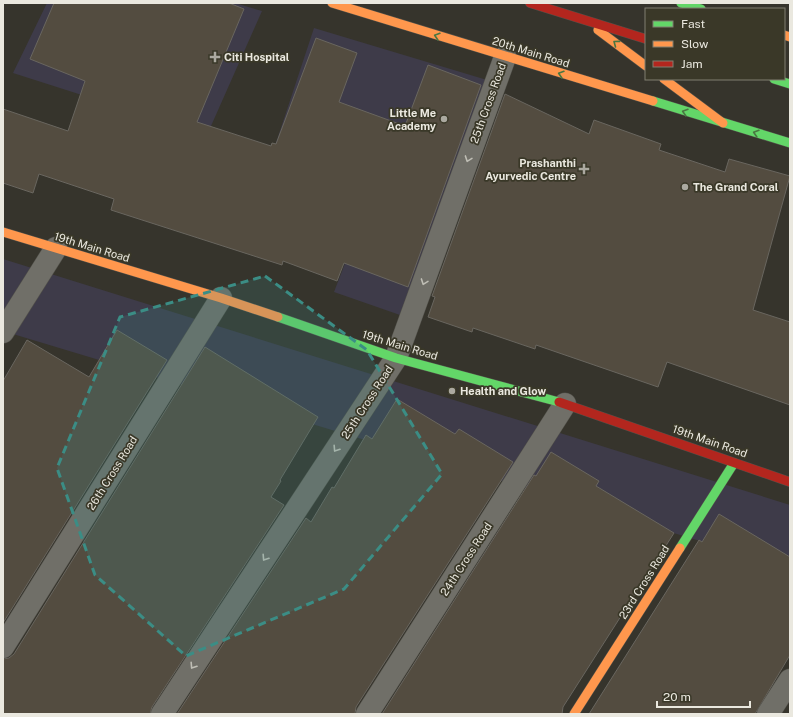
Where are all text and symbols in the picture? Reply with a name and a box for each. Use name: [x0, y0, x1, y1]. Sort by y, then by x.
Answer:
legend: [645, 8, 785, 80]
text: Fast: [681, 17, 706, 31]
one-way arrow: [434, 32, 441, 41]
street label: 20th Main Road: [491, 35, 571, 69]
text: Slow: [681, 37, 709, 51]
one-way arrow: [613, 40, 620, 48]
marker: Citi Hospital: [209, 51, 221, 63]
place label: Citi Hospital: [224, 51, 290, 63]
text: Jam: [681, 57, 703, 71]
street label: 25th Cross Road: [468, 61, 508, 145]
one-way arrow: [558, 70, 565, 79]
place label: Little Me Academy: [387, 107, 437, 132]
one-way arrow: [682, 108, 689, 117]
marker: Little Me Academy: [439, 114, 449, 124]
one-way arrow: [753, 129, 760, 138]
one-way arrow: [464, 156, 472, 163]
place label: Prashanthi Ayurvedic Centre: [485, 157, 576, 182]
marker: Prashanthi Ayurvedic Centre: [579, 164, 589, 174]
place label: The Grand Coral: [693, 181, 779, 193]
marker: The Grand Coral: [680, 182, 690, 192]
street label: 19th Main Road: [53, 230, 131, 264]
one-way arrow: [420, 278, 429, 285]
street label: 19th Main Road: [361, 328, 439, 362]
street label: 25th Cross Road: [339, 363, 395, 441]
place label: Health and Glow: [460, 385, 546, 397]
marker: Health and Glow: [447, 386, 457, 396]
street label: 19th Main Road: [671, 423, 749, 459]
street label: 26th Cross Road: [85, 434, 139, 512]
one-way arrow: [334, 445, 341, 452]
street label: 24th Cross Road: [438, 520, 494, 598]
street label: 23rd Cross Road: [616, 543, 672, 621]
one-way arrow: [262, 554, 270, 561]
one-way arrow: [191, 662, 198, 669]
scale bar: [657, 683, 750, 709]
text: 20 m: [663, 690, 691, 704]

